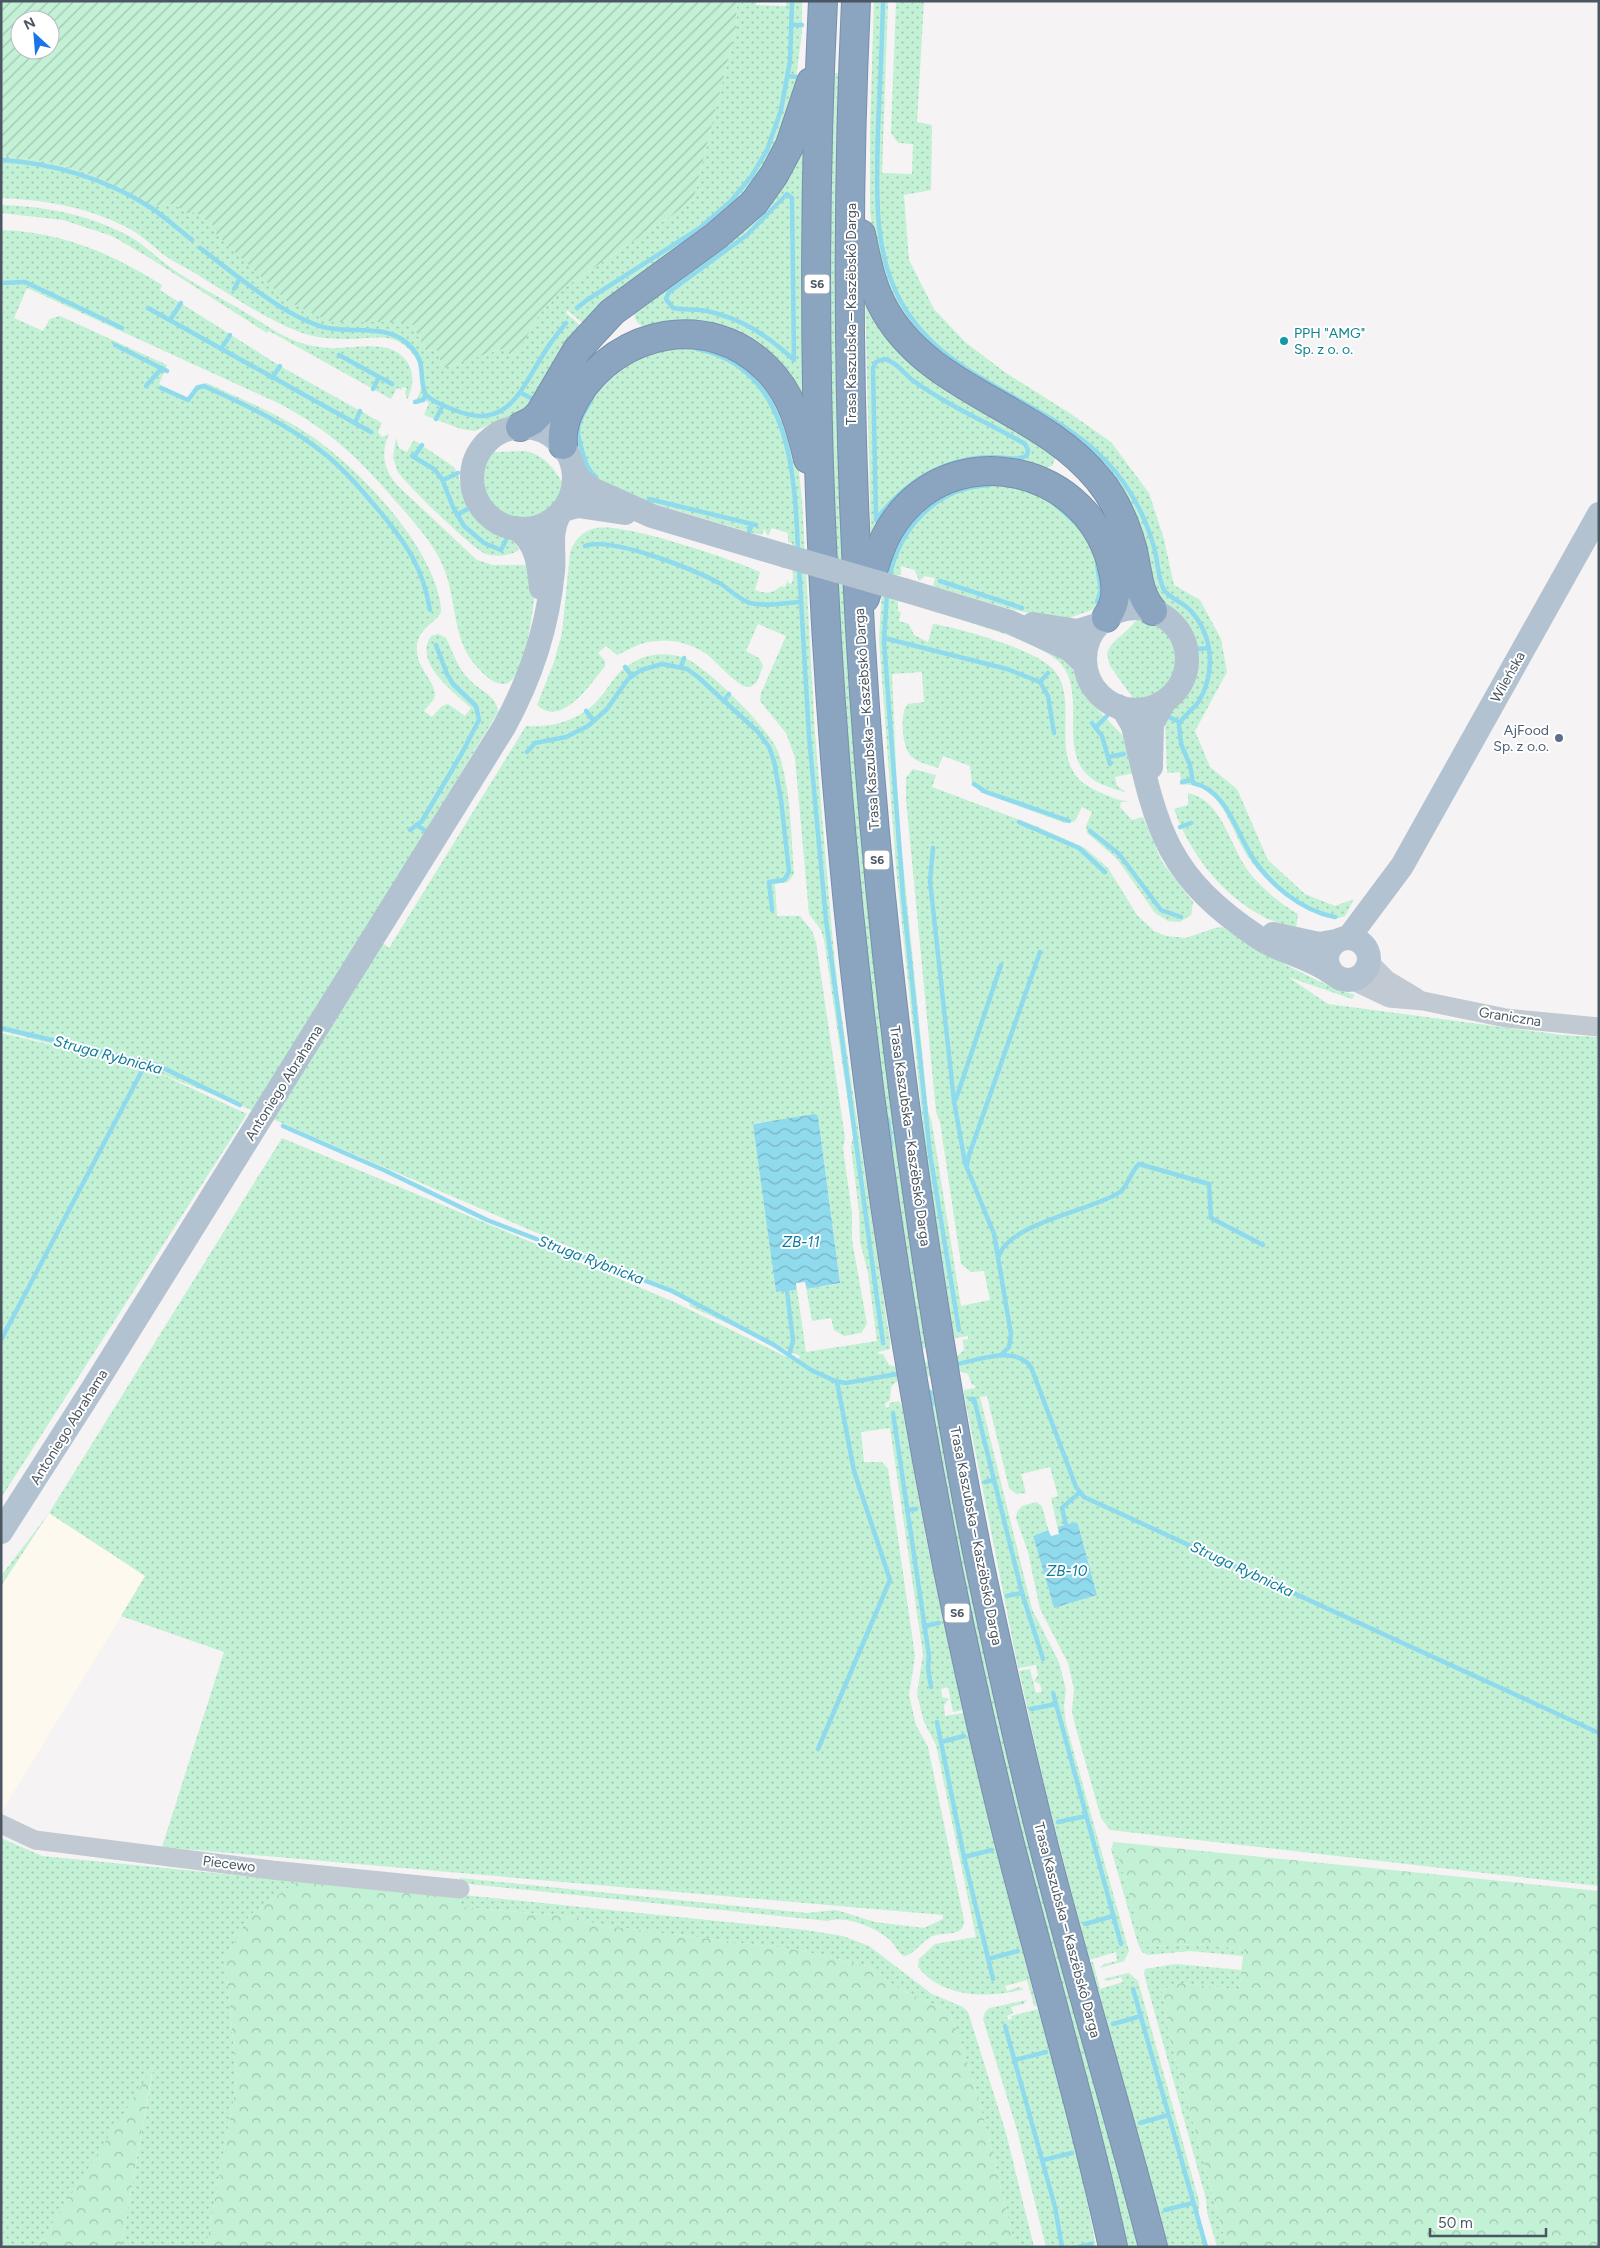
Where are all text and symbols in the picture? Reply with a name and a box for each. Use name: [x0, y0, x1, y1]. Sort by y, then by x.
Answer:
north arrow: [10, 10, 60, 60]
text: N: [21, 14, 38, 34]
street label: Trasa Kaszubska – Kaszëbskô Darga: [843, 203, 860, 425]
road number: S6: [804, 274, 830, 294]
place label: PPH "AMG" Sp. z o. o.: [1294, 325, 1365, 358]
marker: PPH "AMG" Sp. z o. o.: [1278, 335, 1290, 347]
street label: Trasa Kaszubska – Kaszëbskô Darga: [851, 607, 883, 831]
street label: Wileńska: [1487, 649, 1529, 705]
place label: AjFood Sp. z o.o.: [1493, 722, 1549, 755]
marker: AjFood Sp. z o.o.: [1553, 732, 1565, 744]
road number: S6: [864, 850, 890, 870]
street label: Graniczna: [1478, 1004, 1542, 1030]
street label: Antoniego Abrahama: [242, 1022, 326, 1144]
street label: Trasa Kaszubska – Kaszëbskô Darga: [886, 1025, 934, 1247]
water label: Struga Rybnicka: [52, 1032, 164, 1078]
water label: Struga Rybnicka: [536, 1232, 647, 1288]
water label: ZB-11: [782, 1233, 820, 1251]
street label: Antoniego Abrahama: [27, 1366, 111, 1488]
street label: Trasa Kaszubska – Kaszëbskô Darga: [946, 1425, 1006, 1647]
water label: Struga Rybnicka: [1188, 1537, 1297, 1601]
water label: ZB-10: [1047, 1562, 1088, 1580]
road number: S6: [944, 1604, 970, 1622]
street label: Trasa Kaszubska – Kaszëbskô Darga: [1030, 1820, 1104, 2040]
street label: Piecewo: [202, 1852, 256, 1876]
scale bar: [1430, 2206, 1546, 2238]
text: 50 m: [1438, 2214, 1473, 2232]

